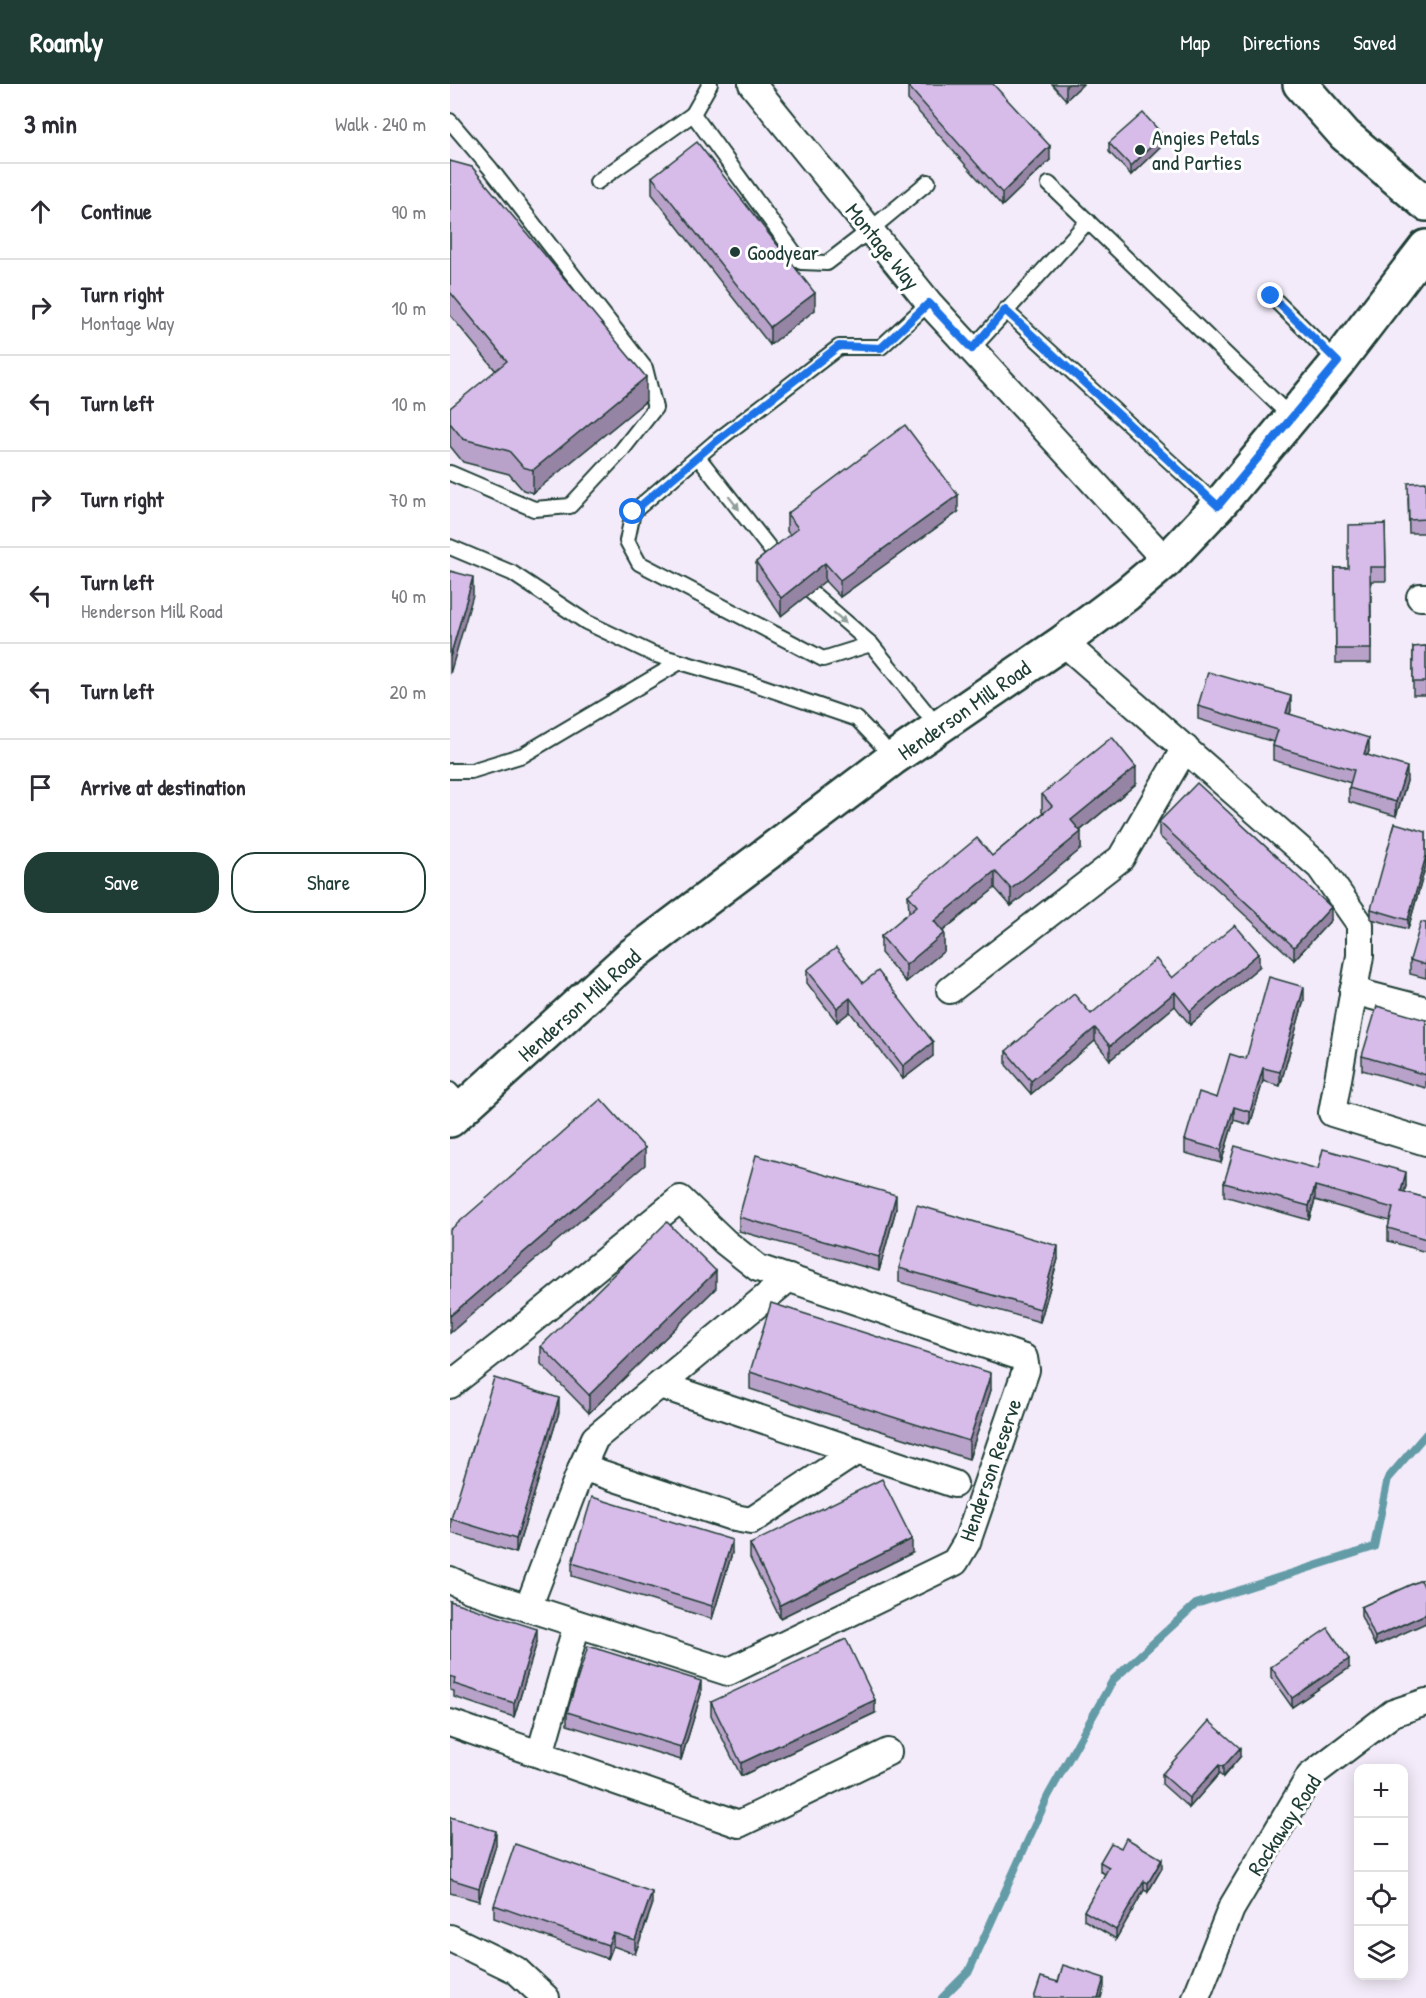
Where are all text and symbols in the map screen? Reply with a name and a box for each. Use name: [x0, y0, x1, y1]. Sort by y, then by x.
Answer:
text: Roamly: [30, 23, 103, 61]
text: Map: [1180, 28, 1210, 57]
text: Directions: [1243, 28, 1320, 57]
text: Saved: [1353, 28, 1396, 57]
text: 3 min: [24, 106, 77, 141]
text: Walk · 240 m: [335, 110, 426, 137]
place label: Angies Petals and Parties: [1152, 122, 1260, 177]
marker: Angies Petals and Parties: [1133, 143, 1147, 157]
icon: ahead: [24, 195, 57, 228]
text: Continue: [81, 196, 152, 226]
street label: Montage Way: [839, 196, 927, 296]
text: 90 m: [392, 198, 426, 225]
place label: Goodyear: [747, 237, 820, 267]
marker: Goodyear: [728, 245, 742, 259]
text: Turn right: [81, 279, 164, 309]
route end: [1257, 282, 1283, 308]
icon: right: [24, 291, 57, 324]
text: 10 m: [392, 294, 426, 321]
text: Montage Way: [81, 309, 175, 336]
icon: left: [24, 387, 57, 420]
text: Turn left: [81, 388, 154, 418]
text: 10 m: [392, 390, 426, 417]
icon: right: [24, 483, 57, 516]
text: Turn right: [81, 484, 164, 514]
text: 70 m: [389, 486, 426, 513]
one-way arrow: [728, 495, 741, 511]
route start: [619, 498, 645, 524]
text: Turn left: [81, 567, 154, 597]
icon: left: [24, 579, 57, 612]
text: 40 m: [391, 582, 426, 609]
text: Henderson Mill Road: [81, 597, 223, 624]
one-way arrow: [832, 611, 848, 624]
street label: Henderson Mill Road: [892, 653, 1037, 767]
icon: left: [24, 675, 57, 708]
text: Turn left: [81, 676, 154, 706]
text: 20 m: [389, 678, 426, 705]
icon: arrive: [24, 771, 57, 804]
text: Arrive at destination: [81, 772, 246, 802]
button: Save: [24, 852, 219, 913]
button: Share: [231, 852, 426, 913]
street label: Henderson Mill Road: [511, 941, 647, 1068]
street label: Henderson Reserve: [952, 1394, 1029, 1545]
map controls: [1354, 1764, 1408, 1980]
button: +: [1354, 1764, 1408, 1818]
street label: Rockaway Road: [1240, 1769, 1328, 1881]
button: −: [1354, 1818, 1408, 1872]
button: locate: [1354, 1872, 1408, 1926]
button: layers: [1354, 1926, 1408, 1980]

